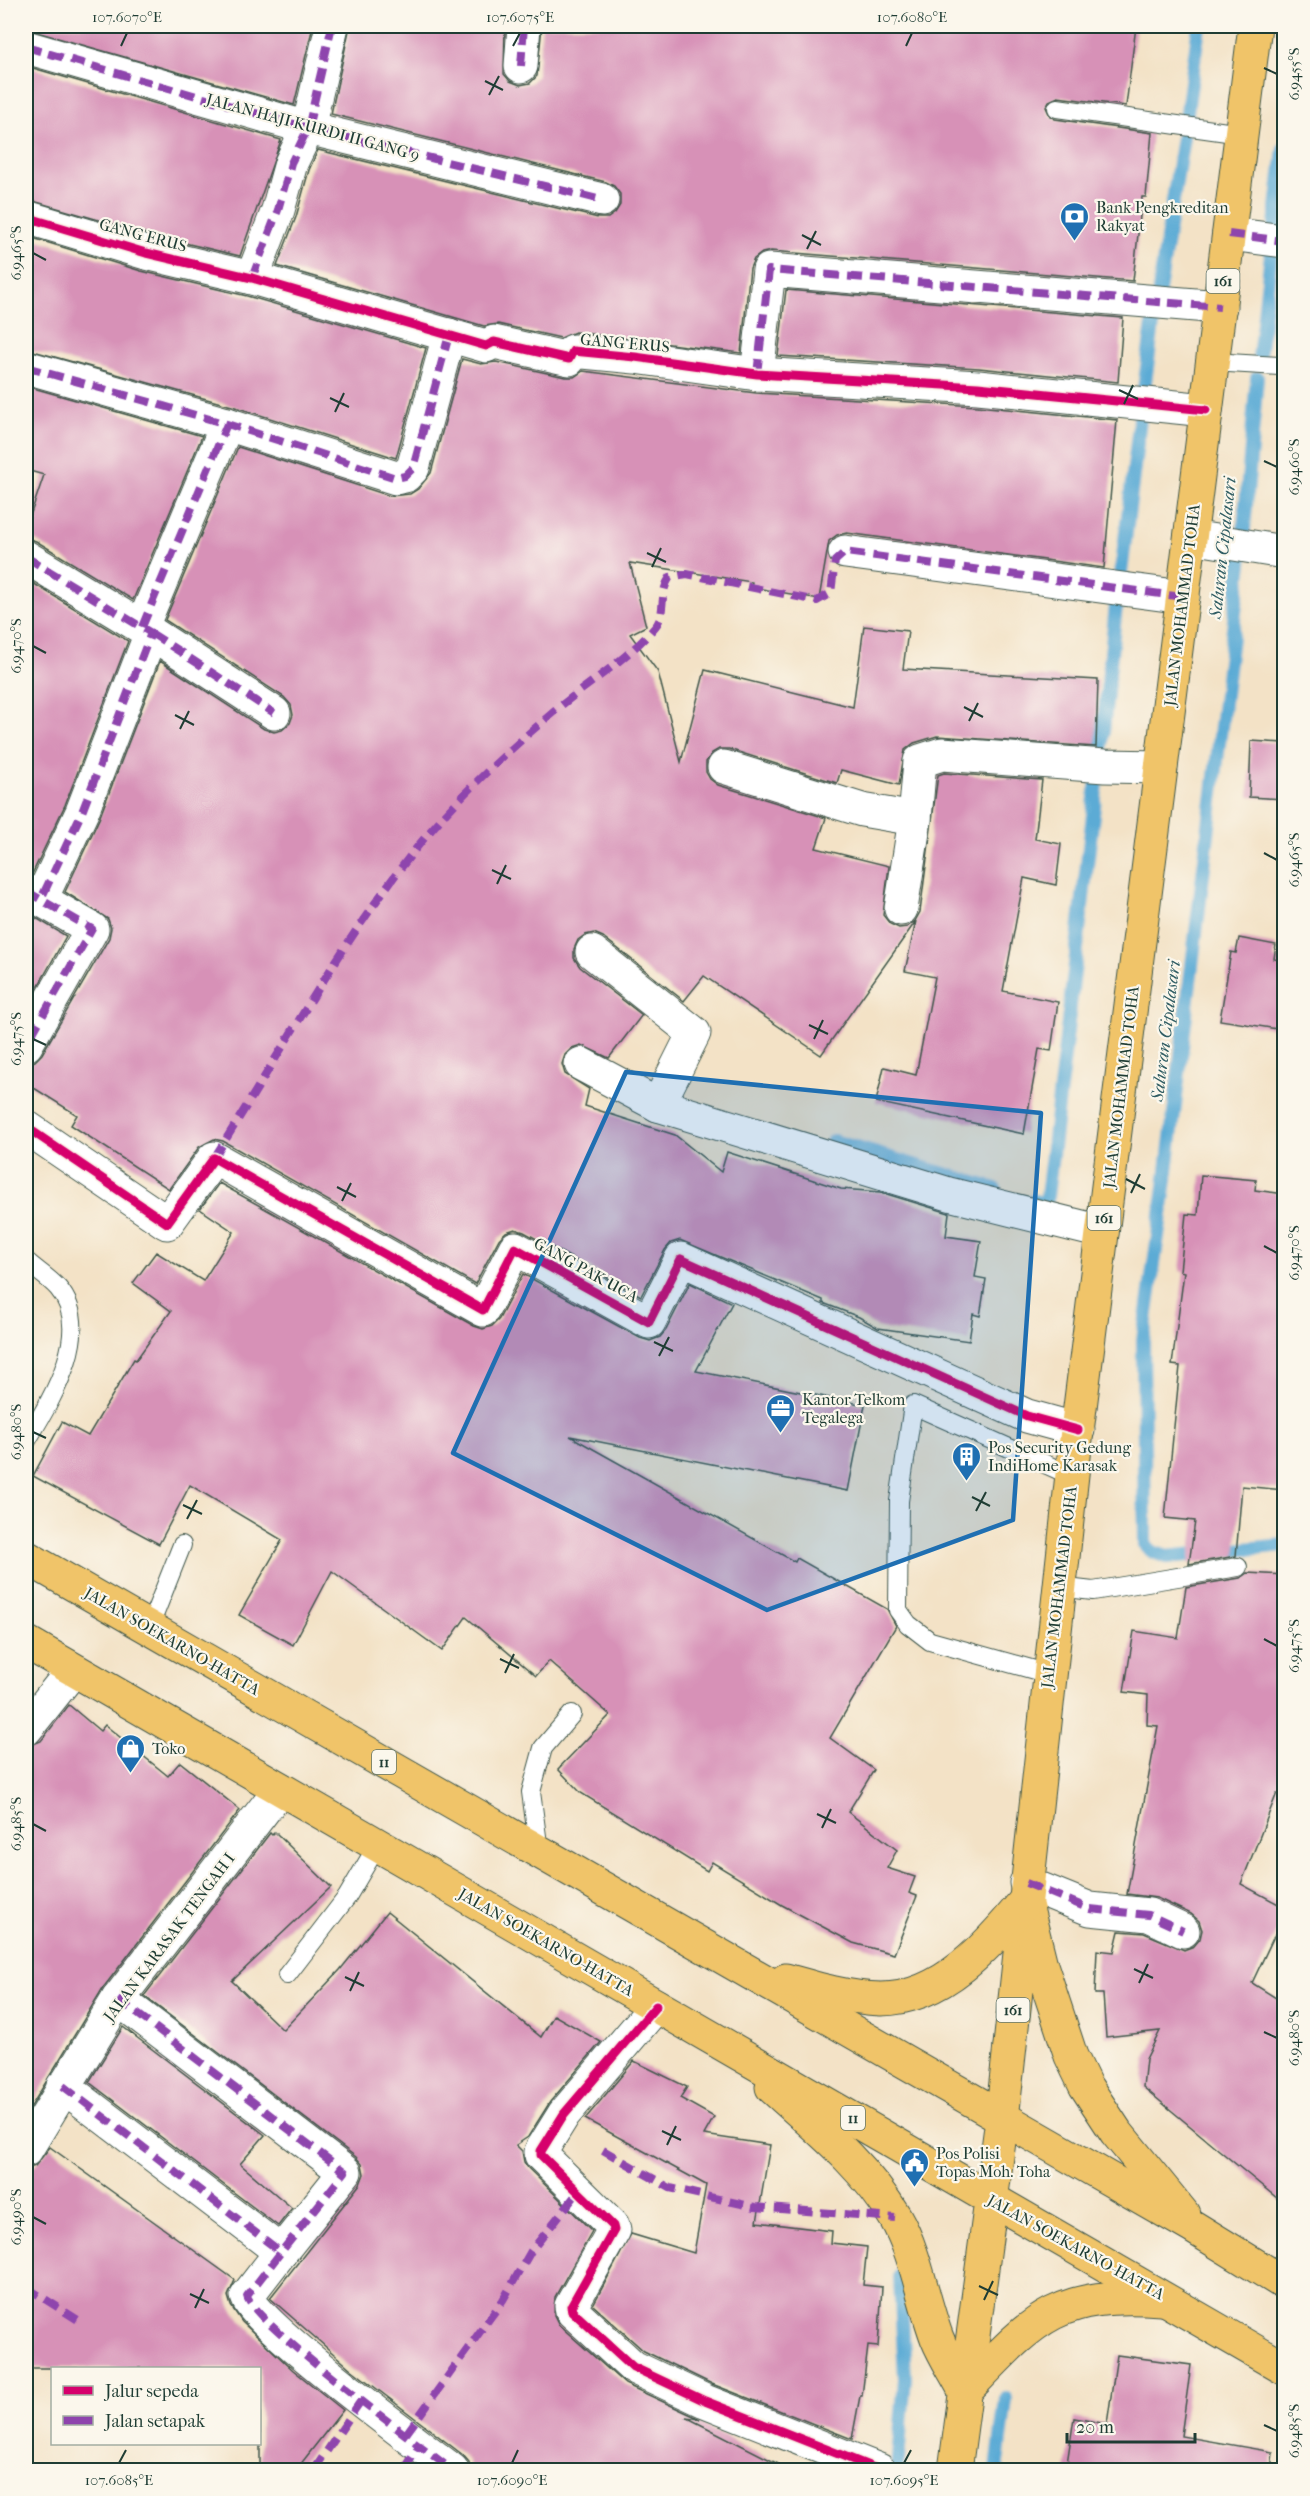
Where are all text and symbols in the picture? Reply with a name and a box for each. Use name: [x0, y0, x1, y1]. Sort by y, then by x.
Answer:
text: 107.6070°E: [92, 8, 162, 26]
text: 107.6075°E: [486, 8, 554, 26]
text: 107.6080°E: [877, 8, 947, 26]
text: 6.9455°S: [1285, 47, 1303, 101]
street label: JALAN HAJI KURDI II GANG 9: [202, 89, 422, 165]
place label: Bank Pengkreditan Rakyat: [1096, 198, 1229, 235]
bank icon: Bank Pengkreditan Rakyat: [1059, 200, 1091, 242]
street label: GANG ERUS: [97, 214, 189, 256]
text: 6.9465°S: [7, 225, 25, 281]
road number: 161: [1206, 269, 1240, 293]
street label: GANG ERUS: [579, 330, 671, 356]
text: 6.9460°S: [1285, 438, 1303, 496]
water label: Saluran Cipalasari: [1205, 474, 1241, 621]
street label: JALAN MOHAMMAD TOHA: [1160, 502, 1204, 709]
text: 6.9470°S: [7, 618, 25, 674]
text: 6.9465°S: [1285, 832, 1303, 888]
water label: Saluran Cipalasari: [1147, 957, 1185, 1104]
street label: JALAN MOHAMMAD TOHA: [1099, 984, 1143, 1191]
text: 6.9475°S: [7, 1012, 25, 1066]
road number: 161: [1088, 1206, 1120, 1230]
text: 6.9470°S: [1285, 1225, 1303, 1281]
street label: GANG PAK UCA: [530, 1233, 642, 1307]
place label: Kantor Telkom Tegalega: [802, 1390, 906, 1427]
office icon: Kantor Telkom Tegalega: [765, 1392, 797, 1434]
text: 6.9480°S: [7, 1404, 25, 1460]
place label: Pos Security Gedung IndiHome Karasak: [988, 1438, 1131, 1475]
building icon: Pos Security Gedung IndiHome Karasak: [951, 1440, 983, 1482]
street label: JALAN MOHAMMAD TOHA: [1037, 1484, 1081, 1691]
street label: JALAN SOEKARNO-HATTA: [79, 1582, 264, 1699]
text: 6.9475°S: [1285, 1619, 1303, 1673]
shop icon: Toko: [115, 1732, 147, 1774]
place label: Toko: [152, 1739, 185, 1758]
road number: 11: [372, 1750, 396, 1774]
text: 6.9485°S: [7, 1796, 25, 1851]
street label: JALAN KARASAK TENGAH I: [98, 1849, 239, 2027]
street label: JALAN SOEKARNO-HATTA: [453, 1883, 638, 2000]
road number: 161: [996, 1998, 1030, 2022]
text: 6.9480°S: [1285, 2010, 1303, 2066]
road number: 11: [841, 2106, 865, 2130]
place label: Pos Polisi Topas Moh. Toha: [936, 2144, 1051, 2181]
public building icon: Pos Polisi Topas Moh. Toha: [899, 2146, 931, 2188]
text: 6.9490°S: [7, 2188, 25, 2245]
street label: JALAN SOEKARNO-HATTA: [982, 2189, 1168, 2304]
legend: [51, 2367, 261, 2445]
text: Jalur sepeda: [103, 2381, 199, 2402]
text: 6.9485°S: [1285, 2403, 1303, 2458]
scale bar: [1067, 2406, 1194, 2444]
text: Jalan setapak: [103, 2411, 206, 2432]
text: 20 m: [1076, 2417, 1114, 2438]
text: 107.6085°E: [85, 2471, 153, 2489]
text: 107.6090°E: [477, 2471, 547, 2489]
text: 107.6095°E: [870, 2471, 938, 2489]

